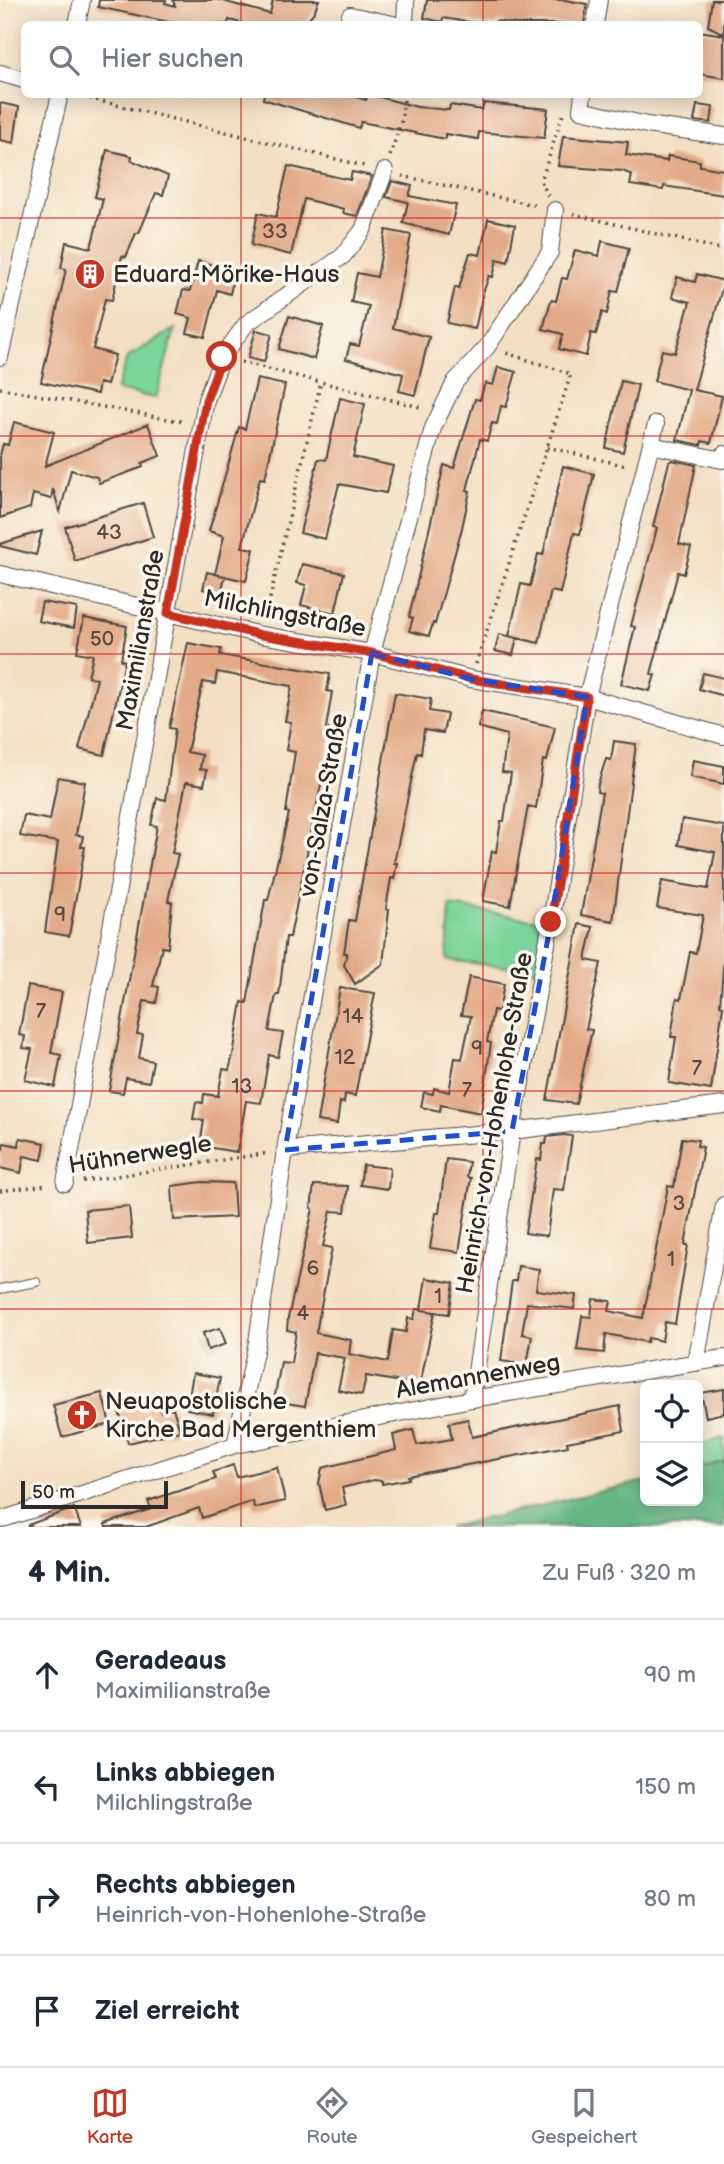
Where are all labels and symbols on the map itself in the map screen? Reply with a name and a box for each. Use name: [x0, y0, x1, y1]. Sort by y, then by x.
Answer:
house number: 33: [262, 219, 288, 244]
building icon: Eduard-Mörike-Haus: [73, 257, 107, 291]
place label: Eduard-Mörike-Haus: [113, 260, 340, 289]
route start: [206, 341, 237, 372]
house number: 43: [96, 520, 122, 545]
street label: Maximilianstraße: [110, 547, 171, 733]
street label: Milchlingstraße: [201, 584, 368, 643]
house number: 50: [90, 627, 114, 652]
street label: von-Salza-Straße: [293, 711, 354, 900]
house number: 9: [54, 902, 66, 927]
route end: [535, 906, 566, 937]
street label: Heinrich-von-Hohenlohe-Straße: [450, 950, 539, 1296]
house number: 7: [36, 999, 47, 1024]
house number: 14: [343, 1004, 364, 1029]
house number: 9: [471, 1036, 483, 1061]
house number: 12: [335, 1045, 356, 1070]
house number: 7: [692, 1056, 703, 1081]
house number: 13: [231, 1074, 253, 1099]
house number: 7: [462, 1078, 473, 1103]
street label: Hühnerwegle: [67, 1129, 214, 1180]
house number: 3: [673, 1191, 685, 1216]
house number: 1: [667, 1247, 675, 1272]
house number: 6: [307, 1256, 320, 1281]
house number: 1: [434, 1284, 442, 1309]
house number: 4: [297, 1301, 310, 1326]
street label: Alemannenweg: [394, 1348, 562, 1405]
place label: Neuapostolische Kirche Bad Mergenthiem: [105, 1387, 376, 1444]
church icon: Neuapostolische Kirche Bad Mergenthiem: [65, 1398, 99, 1432]
scale bar: [21, 1478, 168, 1510]

